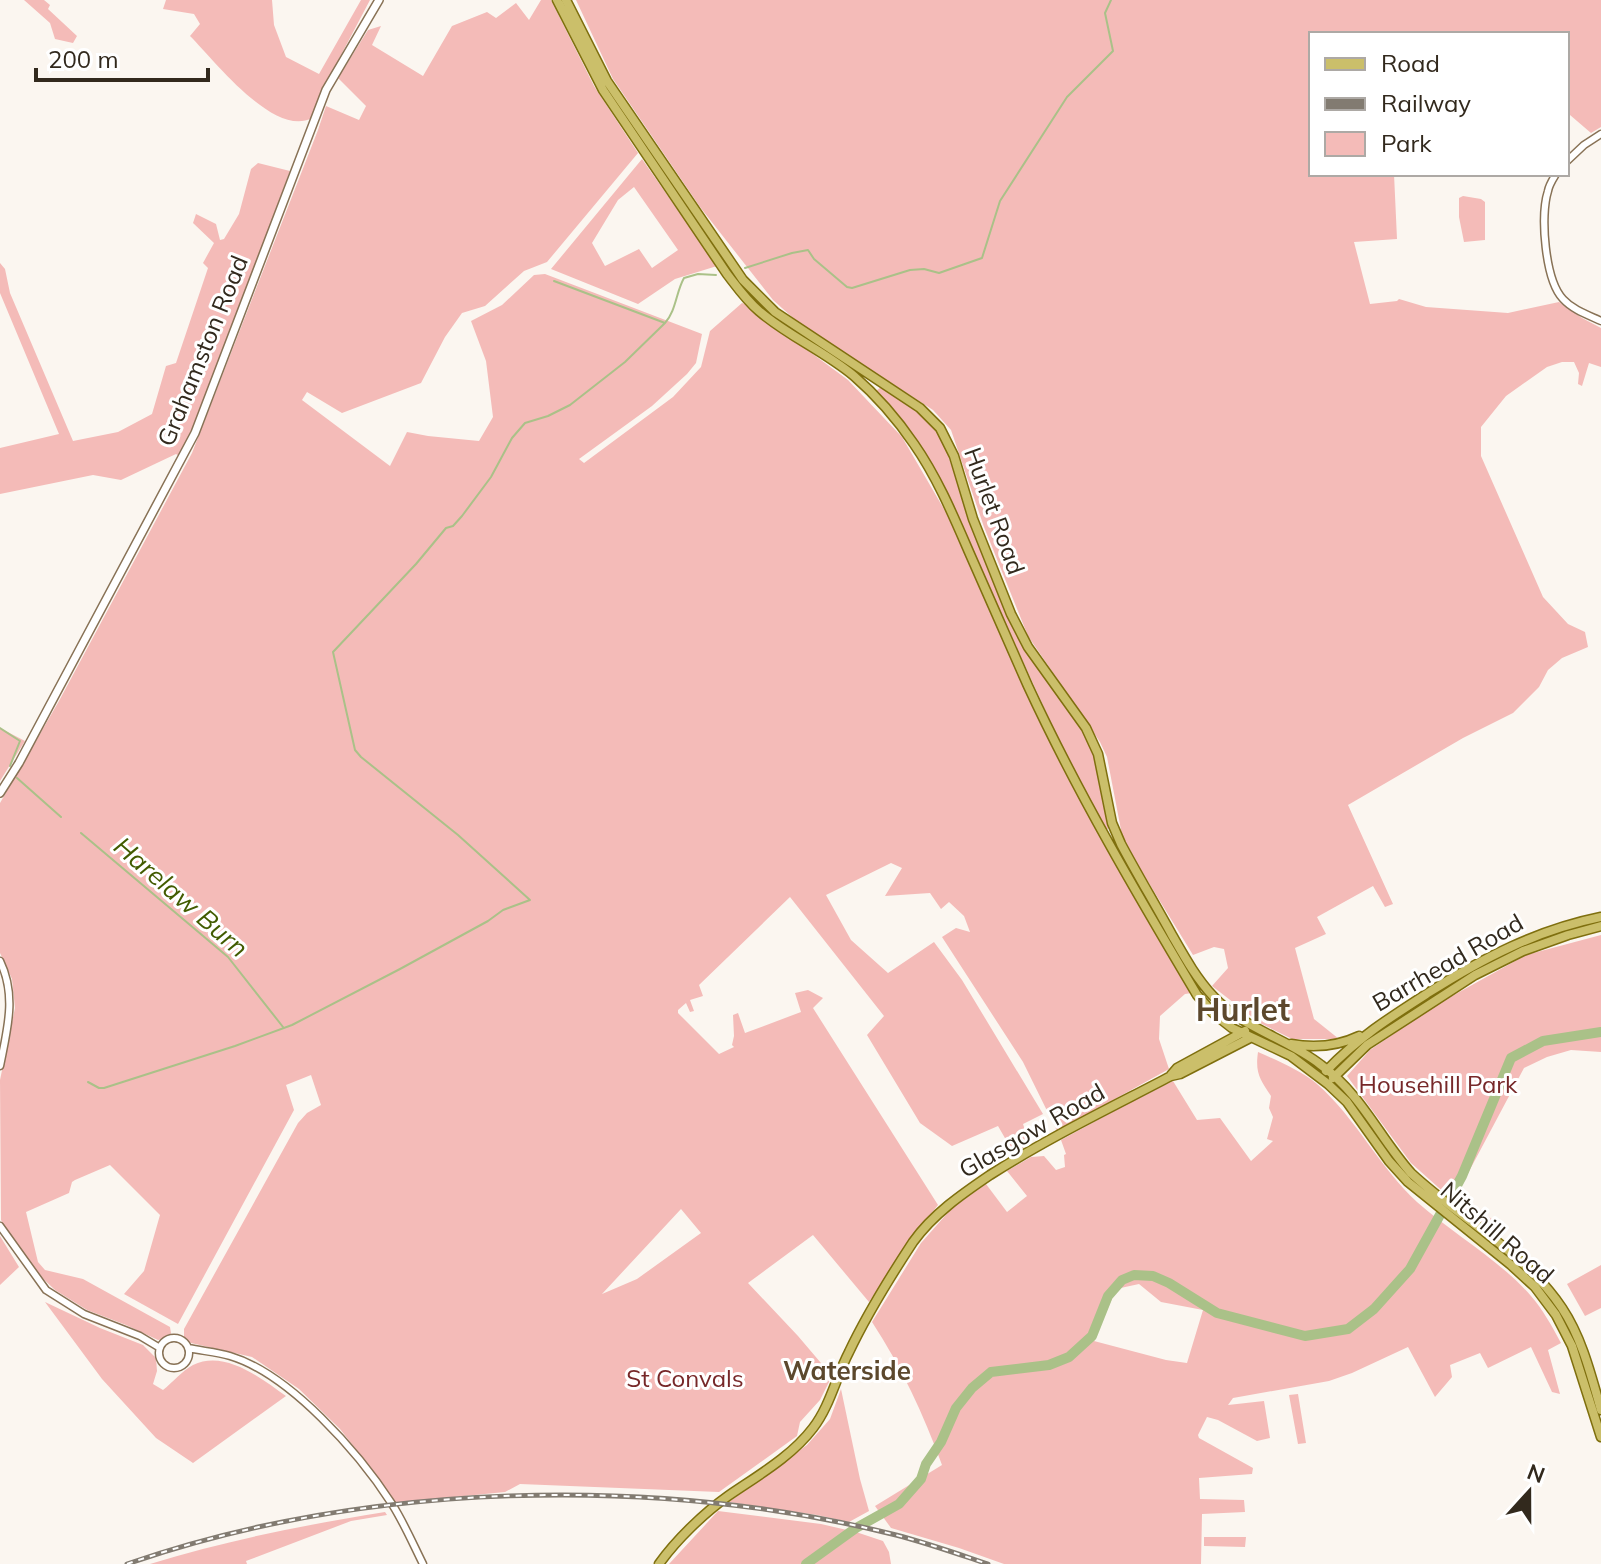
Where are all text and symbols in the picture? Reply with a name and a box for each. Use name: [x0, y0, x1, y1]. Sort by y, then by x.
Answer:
scale bar: [36, 32, 208, 82]
legend: [1309, 32, 1569, 176]
text: 200 m: [48, 44, 119, 74]
text: Road: [1381, 48, 1440, 78]
text: Railway: [1381, 88, 1471, 118]
text: Park: [1381, 128, 1432, 158]
street label: Grahamston Road: [150, 251, 254, 450]
street label: Hurlet Road: [958, 443, 1032, 578]
water label: Harelaw Burn: [107, 829, 255, 964]
street label: Barrhead Road: [1367, 907, 1528, 1017]
district label: Hurlet: [1196, 989, 1290, 1029]
park label: Househill Park: [1359, 1069, 1518, 1099]
street label: Glasgow Road: [953, 1076, 1110, 1184]
street label: Nitshill Road: [1435, 1175, 1560, 1290]
district label: Waterside: [783, 1354, 911, 1387]
park label: St Convals: [626, 1363, 744, 1393]
north arrow: [1489, 1452, 1569, 1532]
text: N: [1523, 1457, 1549, 1489]

